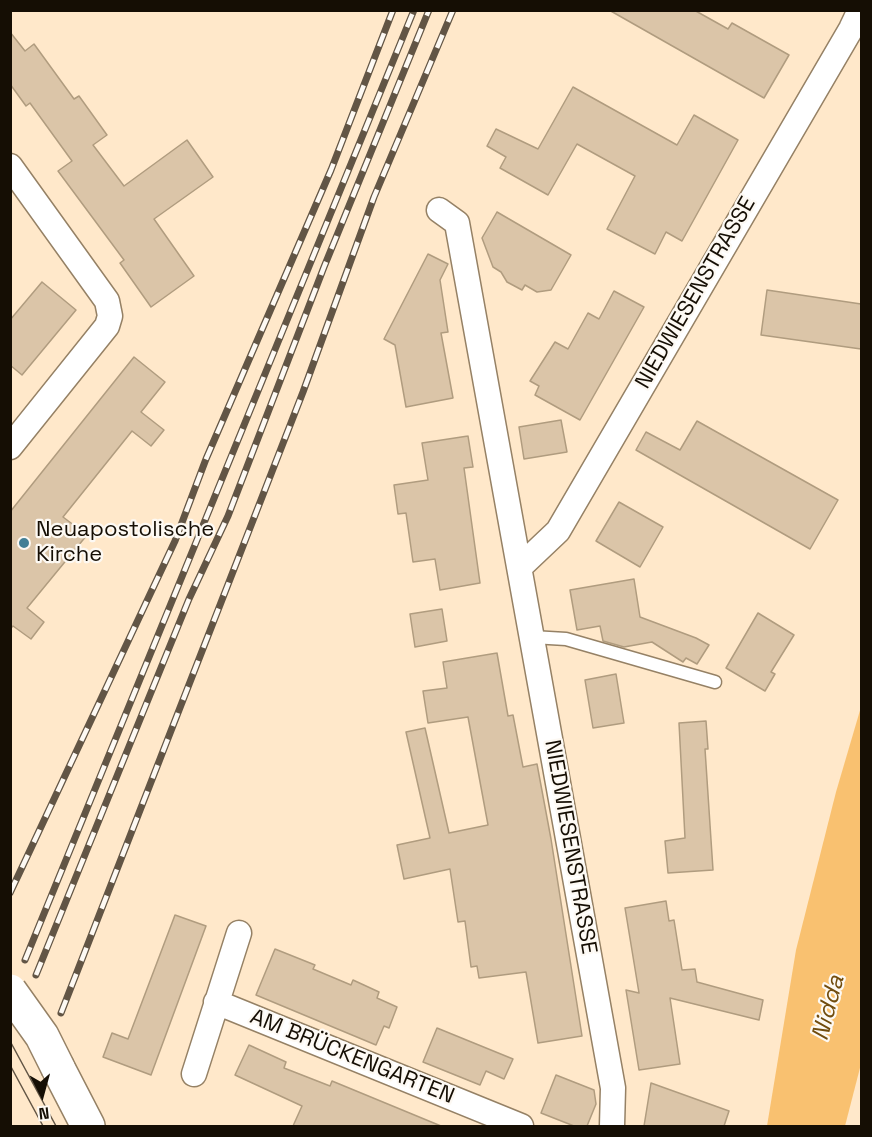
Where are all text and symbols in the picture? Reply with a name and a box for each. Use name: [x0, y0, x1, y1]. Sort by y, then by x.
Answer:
street label: NIEDWIESENSTRASSE: [630, 192, 762, 394]
place label: Neuapostolische Kirche: [36, 517, 214, 568]
marker: Neuapostolische Kirche: [17, 536, 31, 550]
street label: NIEDWIESENSTRASSE: [538, 738, 602, 956]
water label: Nidda: [806, 972, 852, 1044]
street label: AM BRÜCKENGARTEN: [246, 1004, 458, 1110]
north arrow: [12, 1065, 72, 1125]
text: N: [38, 1102, 50, 1124]

